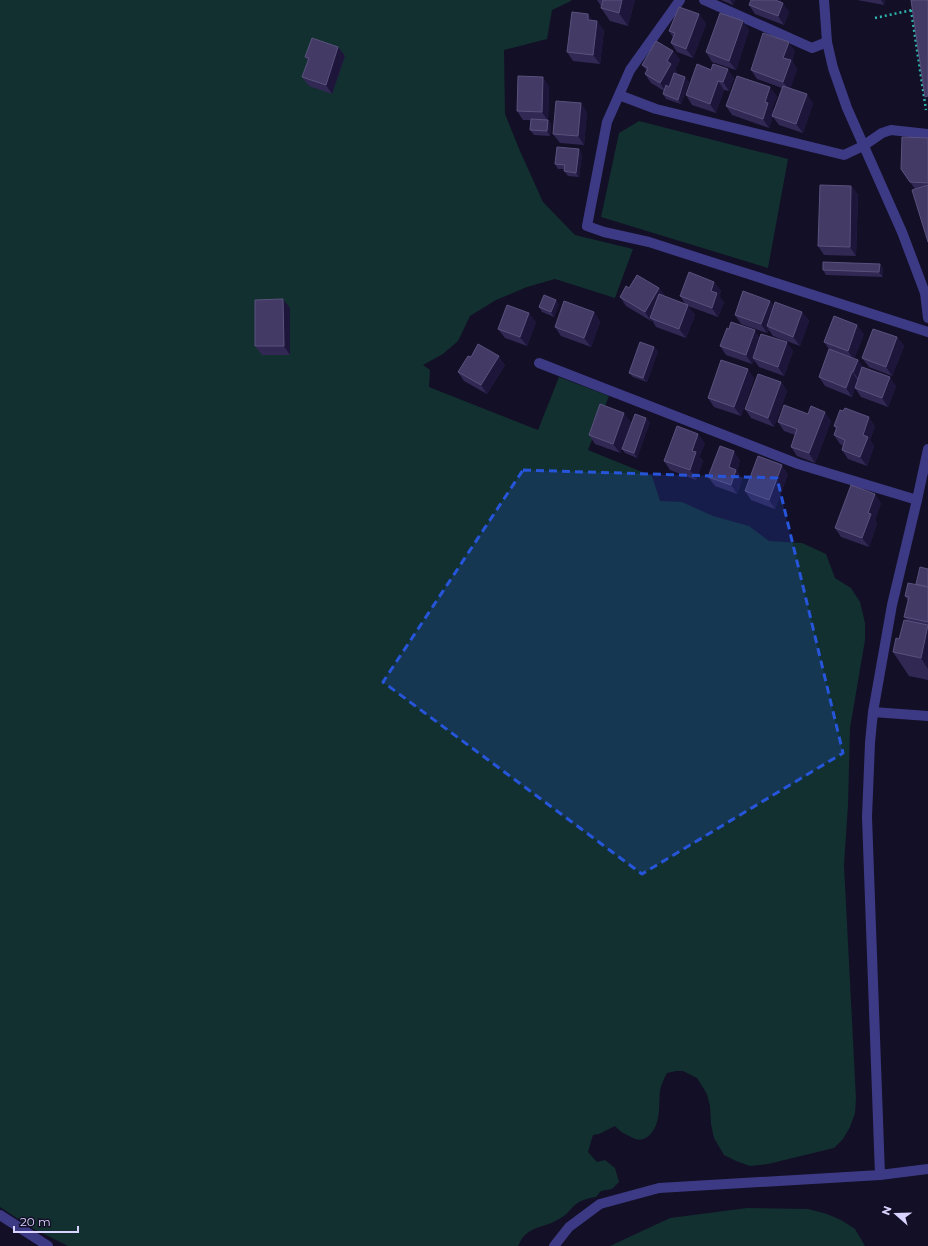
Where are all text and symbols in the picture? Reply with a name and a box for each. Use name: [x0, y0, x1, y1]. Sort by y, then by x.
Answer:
north arrow: [876, 1194, 916, 1234]
text: N: [879, 1204, 895, 1217]
scale bar: [14, 1208, 78, 1234]
text: 20 m: [20, 1214, 51, 1229]

